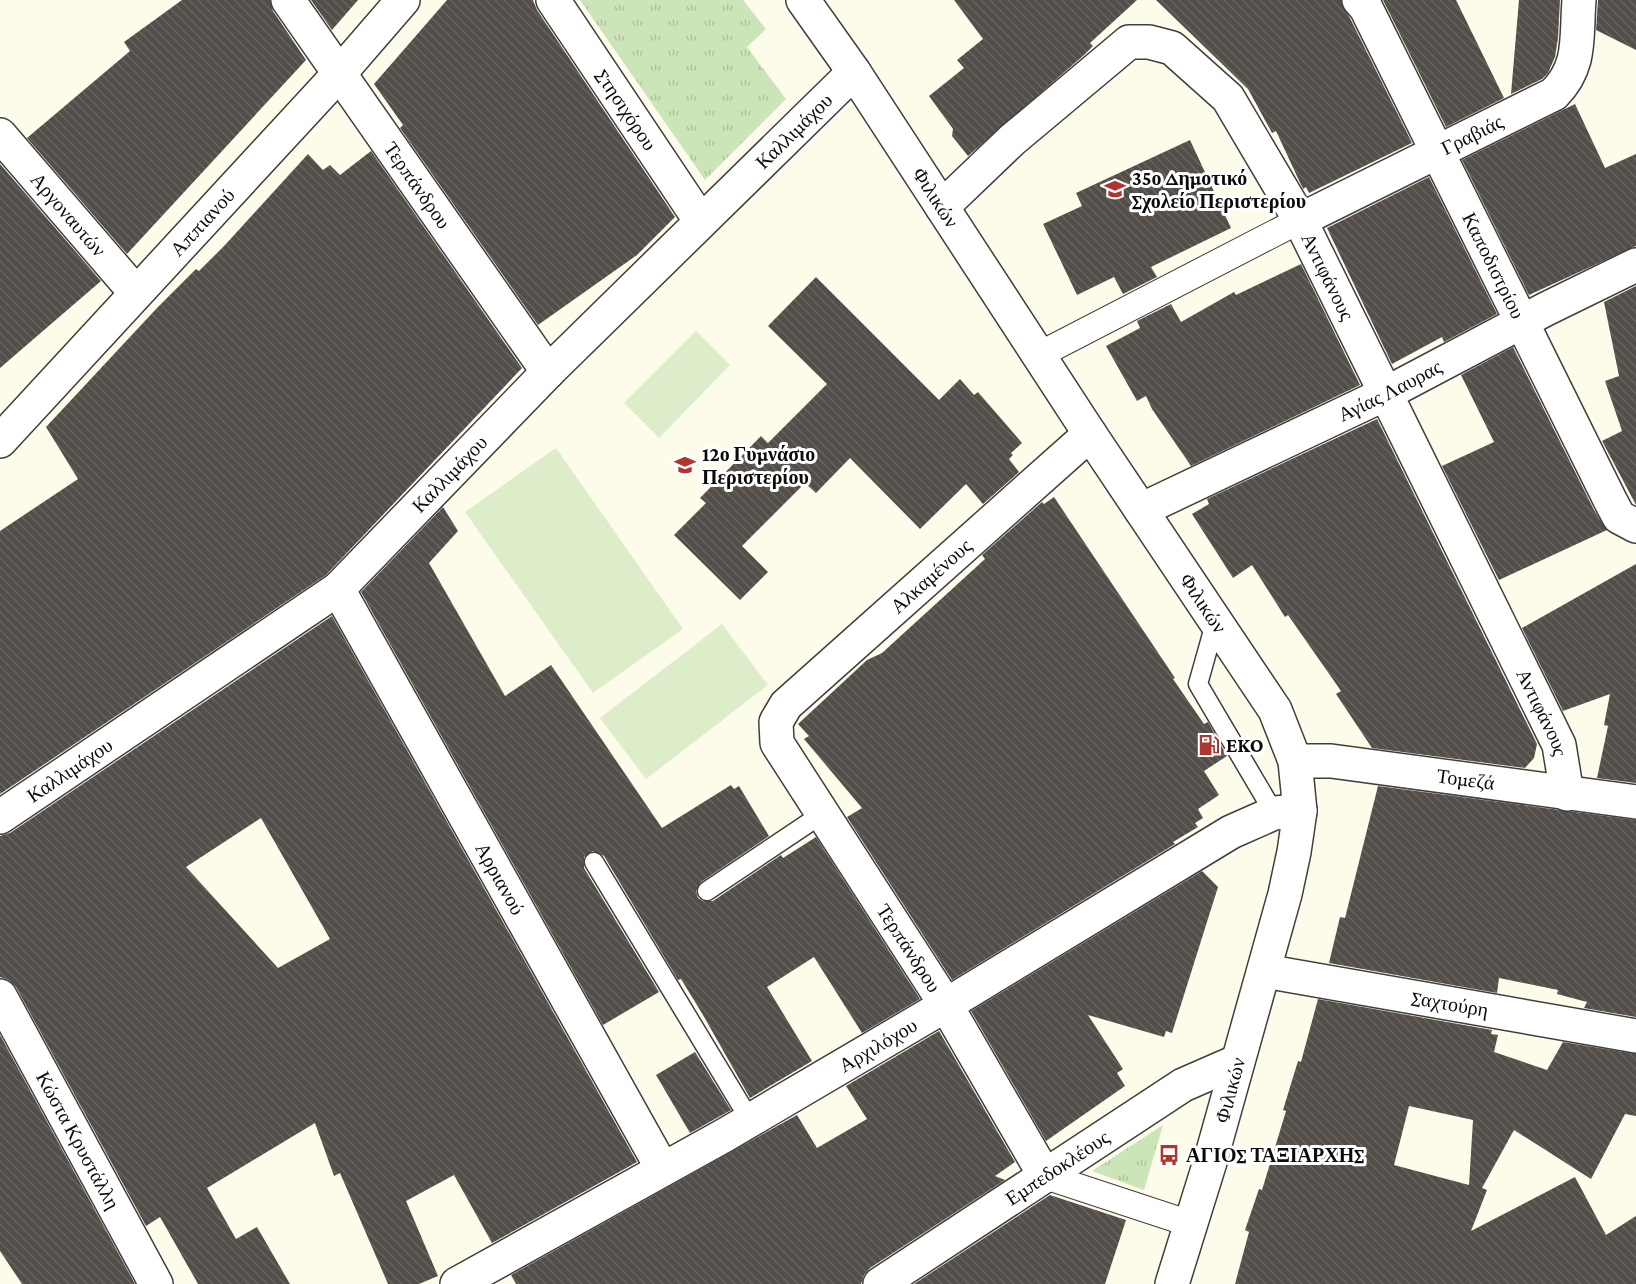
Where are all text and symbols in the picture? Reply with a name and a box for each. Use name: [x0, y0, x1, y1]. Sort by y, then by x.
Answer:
street label: Στησιχόρου: [591, 65, 661, 154]
street label: Καλλιμάχου: [751, 89, 837, 173]
street label: Γραβιάς: [1438, 110, 1507, 159]
street label: Τερπάνδρου: [380, 138, 455, 233]
street label: Φιλικών: [908, 163, 963, 232]
place label: 35ο Δημοτικό Σχολείο Περιστερίου: [1132, 167, 1306, 213]
street label: Αργοναυτών: [27, 168, 110, 261]
school or university icon: 35ο Δημοτικό Σχολείο Περιστερίου: [1103, 177, 1127, 201]
street label: Αππιανού: [166, 184, 239, 260]
street label: Καποδιστρίου: [1458, 209, 1529, 322]
street label: Αντιφάνους: [1297, 229, 1359, 324]
street label: Αγίας Λαυρας: [1335, 355, 1445, 426]
street label: Καλλιμάχου: [407, 431, 492, 517]
place label: 12ο Γυμνάσιο Περιστερίου: [702, 443, 815, 489]
school or university icon: 12ο Γυμνάσιο Περιστερίου: [673, 453, 697, 477]
street label: Αλκαμένους: [886, 534, 976, 618]
street label: Φιλικών: [1176, 569, 1231, 637]
street label: Αντιφάνους: [1512, 665, 1572, 757]
street label: Καλλιμάχου: [23, 733, 117, 807]
fuel station icon: EKO: [1197, 733, 1221, 757]
place label: EKO: [1226, 734, 1264, 756]
street label: Τομεζά: [1436, 764, 1497, 794]
street label: Αρριανού: [471, 839, 529, 919]
street label: Τερπάνδρου: [872, 900, 946, 997]
street label: Σαχτούρη: [1410, 986, 1490, 1022]
street label: Αρχιλόχου: [835, 1014, 921, 1077]
street label: Φιλικών: [1211, 1055, 1249, 1125]
street label: Κώστα Κρυστάλλη: [32, 1068, 124, 1213]
street label: Εμπεδοκλέους: [1001, 1126, 1113, 1210]
bus stop icon: ΑΓΙΟΣ ΤΑΞΙΑΡΧΗΣ: [1157, 1143, 1181, 1167]
place label: ΑΓΙΟΣ ΤΑΞΙΑΡΧΗΣ: [1186, 1144, 1364, 1166]

